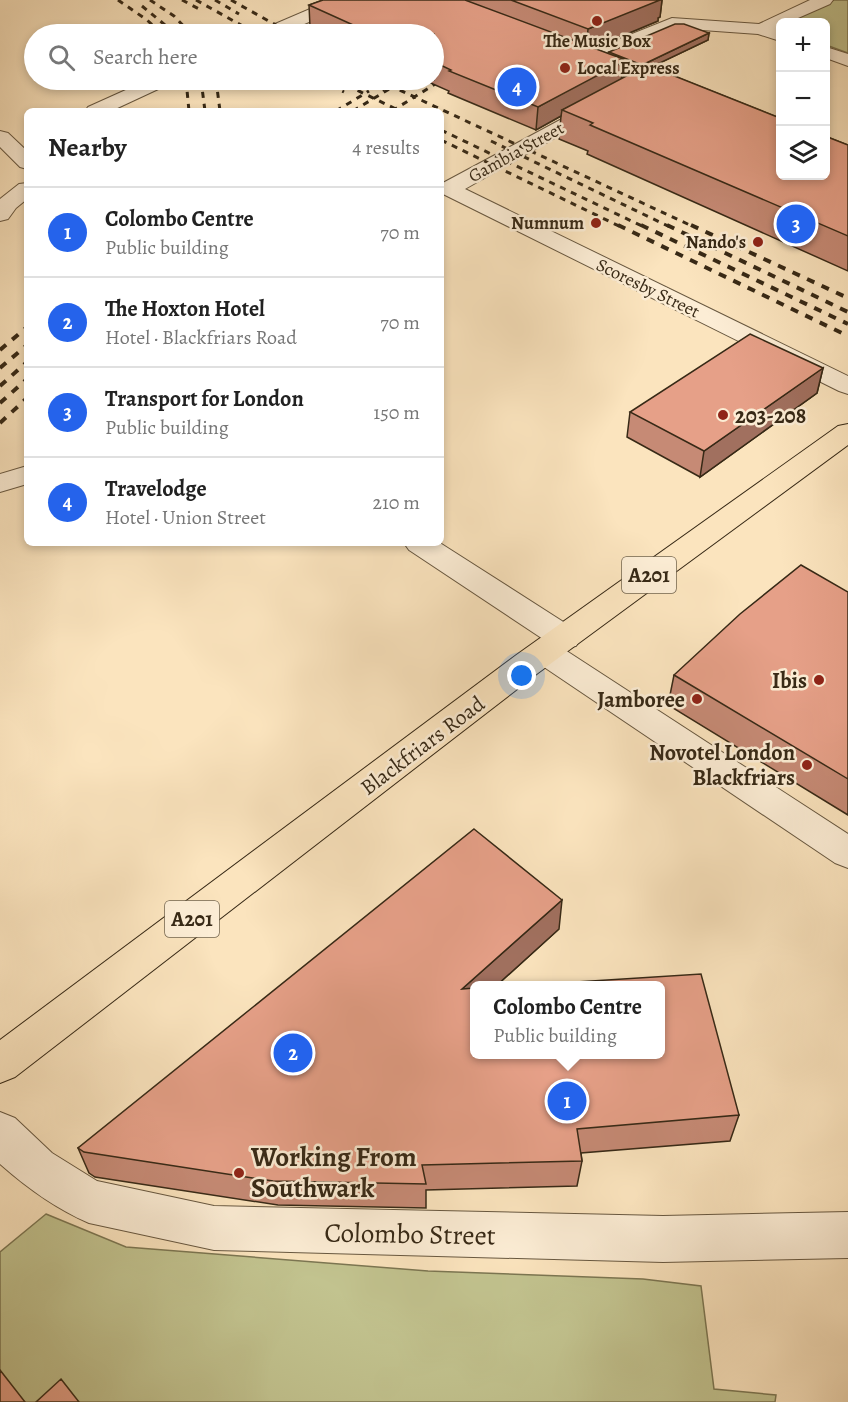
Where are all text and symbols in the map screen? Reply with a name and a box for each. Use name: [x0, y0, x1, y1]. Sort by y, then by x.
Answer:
marker: The Music Box: [590, 14, 604, 28]
map controls: [776, 18, 830, 180]
button: +: [776, 18, 830, 72]
search box: [24, 24, 444, 90]
place label: The Music Box: [543, 29, 651, 53]
icon: search: [45, 41, 78, 74]
text: Search here: [93, 42, 198, 72]
place label: Local Express: [577, 56, 680, 80]
marker: Local Express: [558, 61, 572, 75]
pin: 4: [498, 64, 536, 110]
button: −: [776, 72, 830, 126]
street label: Gambia Street: [464, 116, 568, 188]
button: layers: [776, 126, 830, 180]
text: Nearby: [48, 130, 127, 165]
text: 4 results: [352, 134, 420, 161]
pin: 3: [776, 202, 816, 246]
text: Colombo Centre: [105, 204, 254, 234]
place label: Numnum: [511, 211, 584, 235]
marker: Numnum: [589, 216, 603, 230]
text: 1: [64, 219, 71, 246]
text: 70 m: [380, 219, 420, 246]
place label: Nando's: [686, 230, 746, 254]
text: Public building: [105, 234, 229, 261]
marker: Nando's: [751, 235, 765, 249]
street label: Scoresby Street: [592, 253, 704, 323]
text: The Hoxton Hotel: [105, 294, 265, 324]
text: 2: [63, 309, 72, 336]
text: 70 m: [380, 309, 420, 336]
text: Hotel · Blackfriars Road: [105, 324, 297, 351]
text: Transport for London: [105, 384, 304, 414]
text: 3: [63, 399, 72, 426]
text: 150 m: [373, 399, 420, 426]
place label: 203-208: [735, 401, 806, 431]
marker: 203-208: [716, 408, 730, 422]
text: Public building: [105, 414, 229, 441]
text: Travelodge: [105, 474, 207, 504]
text: 4: [63, 489, 72, 516]
text: 210 m: [372, 489, 420, 516]
text: Hotel · Union Street: [105, 504, 266, 531]
road number: A201: [622, 557, 676, 593]
your location: [507, 661, 536, 690]
place label: Ibis: [772, 666, 807, 696]
marker: Ibis: [812, 673, 826, 687]
place label: Jamboree: [597, 685, 685, 715]
street label: Blackfriars Road: [354, 689, 491, 802]
marker: Jamboree: [690, 692, 704, 706]
place label: Novotel London Blackfriars: [649, 738, 795, 793]
marker: Novotel London Blackfriars: [800, 758, 814, 772]
road number: A201: [165, 901, 219, 937]
popup: [470, 981, 665, 1059]
text: Colombo Centre: [493, 992, 642, 1022]
text: Public building: [493, 1022, 617, 1049]
pin: 2: [274, 1030, 312, 1076]
pin: 1: [548, 1078, 586, 1124]
place label: Working From Southwark: [250, 1139, 417, 1206]
marker: Working From Southwark: [232, 1166, 246, 1180]
street label: Colombo Street: [324, 1215, 496, 1253]

